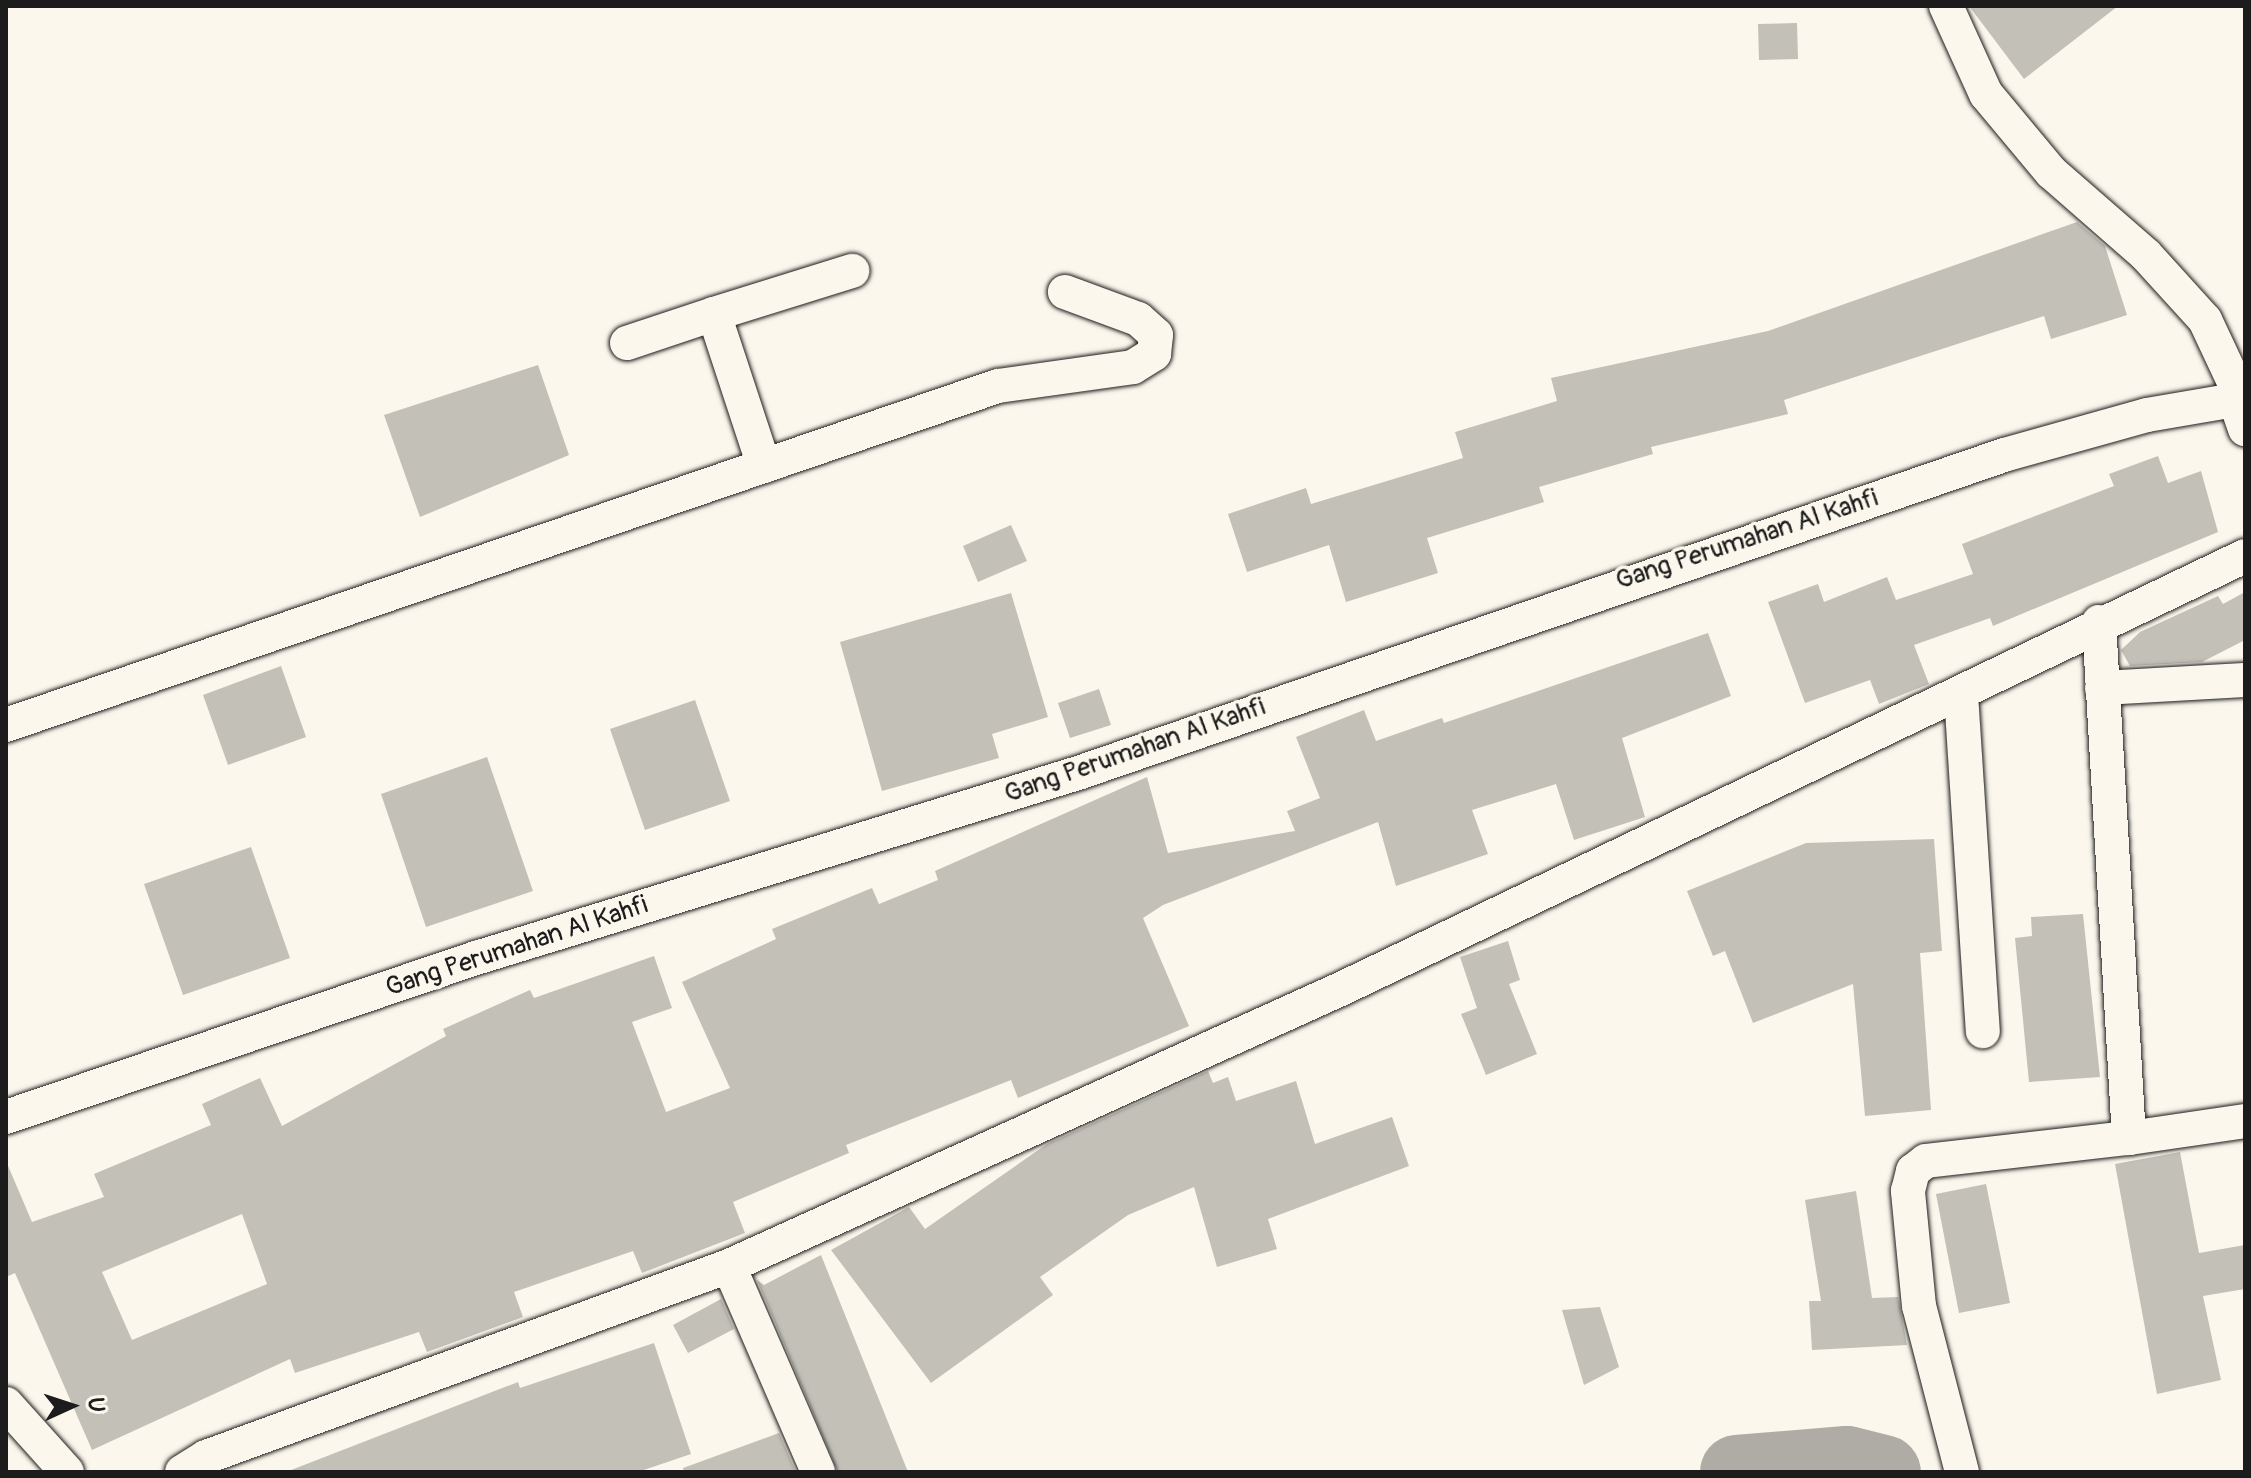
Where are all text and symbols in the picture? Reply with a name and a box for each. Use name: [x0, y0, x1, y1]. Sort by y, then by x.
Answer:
street label: Gang Perumahan Al Kahfi: [1612, 483, 1882, 597]
street label: Gang Perumahan Al Kahfi: [1001, 692, 1269, 810]
street label: Gang Perumahan Al Kahfi: [382, 890, 652, 1004]
north arrow: [32, 1366, 112, 1446]
text: U: [82, 1397, 110, 1413]

